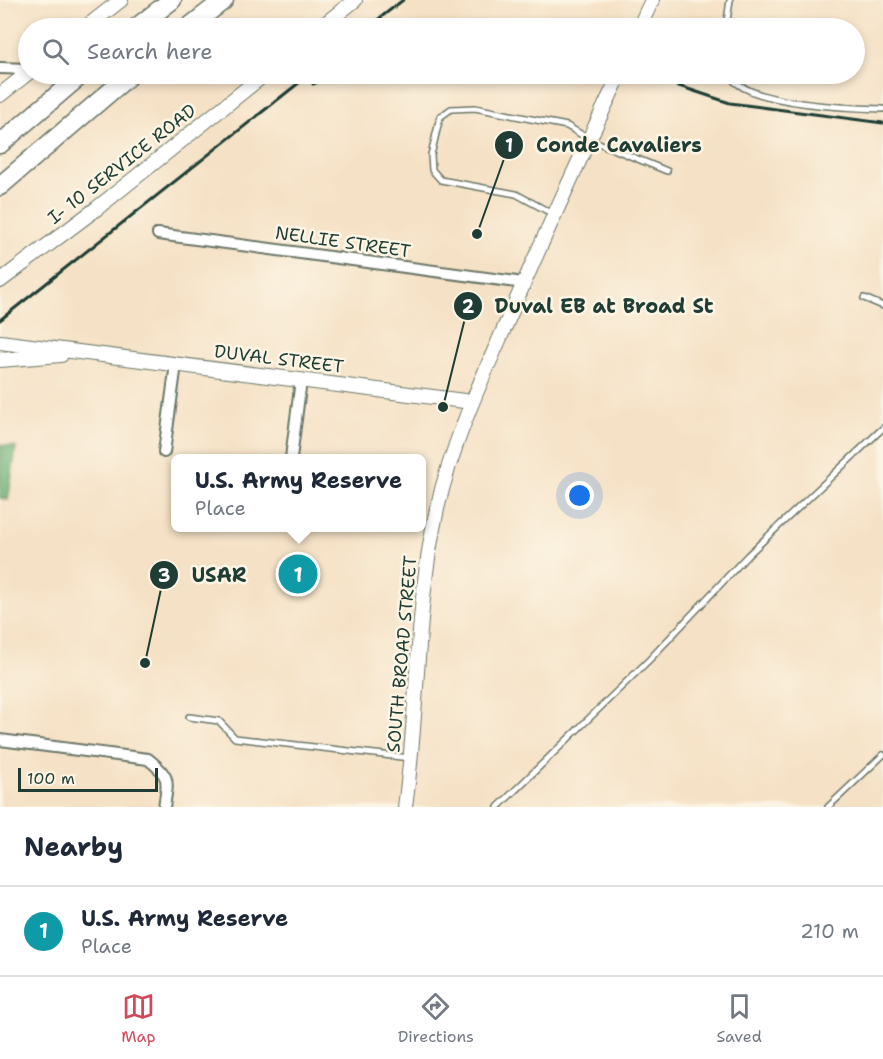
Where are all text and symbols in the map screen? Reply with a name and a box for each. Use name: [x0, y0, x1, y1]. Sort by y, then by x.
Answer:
search box: [18, 18, 865, 84]
icon: search: [39, 35, 72, 68]
text: Search here: [87, 37, 213, 66]
street label: I- 10 SERVICE ROAD: [43, 99, 201, 229]
callout: Conde Cavaliers: [494, 126, 713, 164]
text: Conde Cavaliers: [536, 132, 702, 158]
text: 1: [505, 134, 513, 158]
street label: NELLIE STREET: [274, 221, 412, 263]
callout: Duval EB at Broad St: [453, 287, 726, 325]
text: Duval EB at Broad St: [494, 293, 714, 319]
text: 2: [462, 295, 475, 319]
street label: DUVAL STREET: [213, 339, 345, 379]
popup: [171, 454, 426, 532]
text: U.S. Army Reserve: [195, 466, 402, 495]
your location: [565, 481, 594, 510]
text: Place: [195, 495, 246, 521]
pin: 1: [278, 552, 318, 596]
street label: SOUTH BROAD STREET: [381, 555, 423, 753]
callout: USAR: [149, 556, 258, 594]
text: USAR: [191, 562, 247, 588]
text: 3: [158, 564, 170, 588]
scale bar: [18, 765, 158, 792]
text: 100 m: [27, 768, 75, 789]
text: Nearby: [24, 829, 123, 864]
text: U.S. Army Reserve: [81, 904, 288, 933]
text: 1: [39, 918, 48, 944]
text: 210 m: [800, 918, 859, 944]
text: Place: [81, 933, 132, 959]
tab: Map: [121, 990, 155, 1047]
tab: Directions: [398, 990, 474, 1047]
tab: Saved: [716, 990, 762, 1047]

